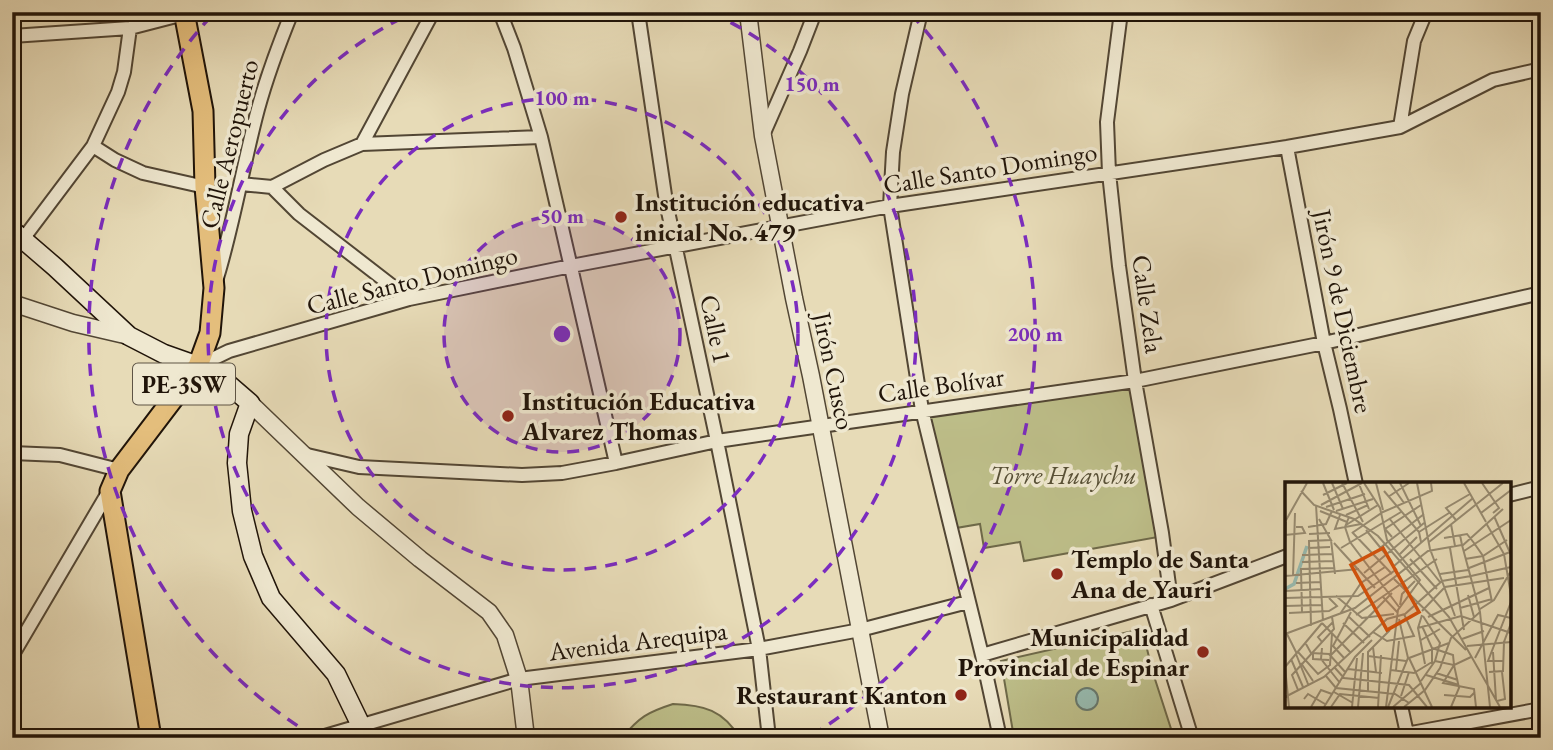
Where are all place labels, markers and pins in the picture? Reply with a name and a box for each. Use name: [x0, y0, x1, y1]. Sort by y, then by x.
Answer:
place label: Institución educativa inicial No. 479: [635, 185, 865, 249]
marker: Institución educativa inicial No. 479: [613, 209, 629, 225]
centre of rings: [550, 322, 574, 346]
place label: Institución Educativa Alvarez Thomas: [521, 384, 756, 448]
marker: Institución Educativa Alvarez Thomas: [500, 408, 516, 424]
place label: Templo de Santa Ana de Yauri: [1070, 542, 1250, 606]
marker: Templo de Santa Ana de Yauri: [1049, 566, 1065, 582]
place label: Municipalidad Provincial de Espinar: [958, 620, 1190, 684]
marker: Municipalidad Provincial de Espinar: [1195, 644, 1211, 660]
place label: Restaurant Kanton: [736, 678, 947, 712]
marker: Restaurant Kanton: [953, 687, 969, 703]

